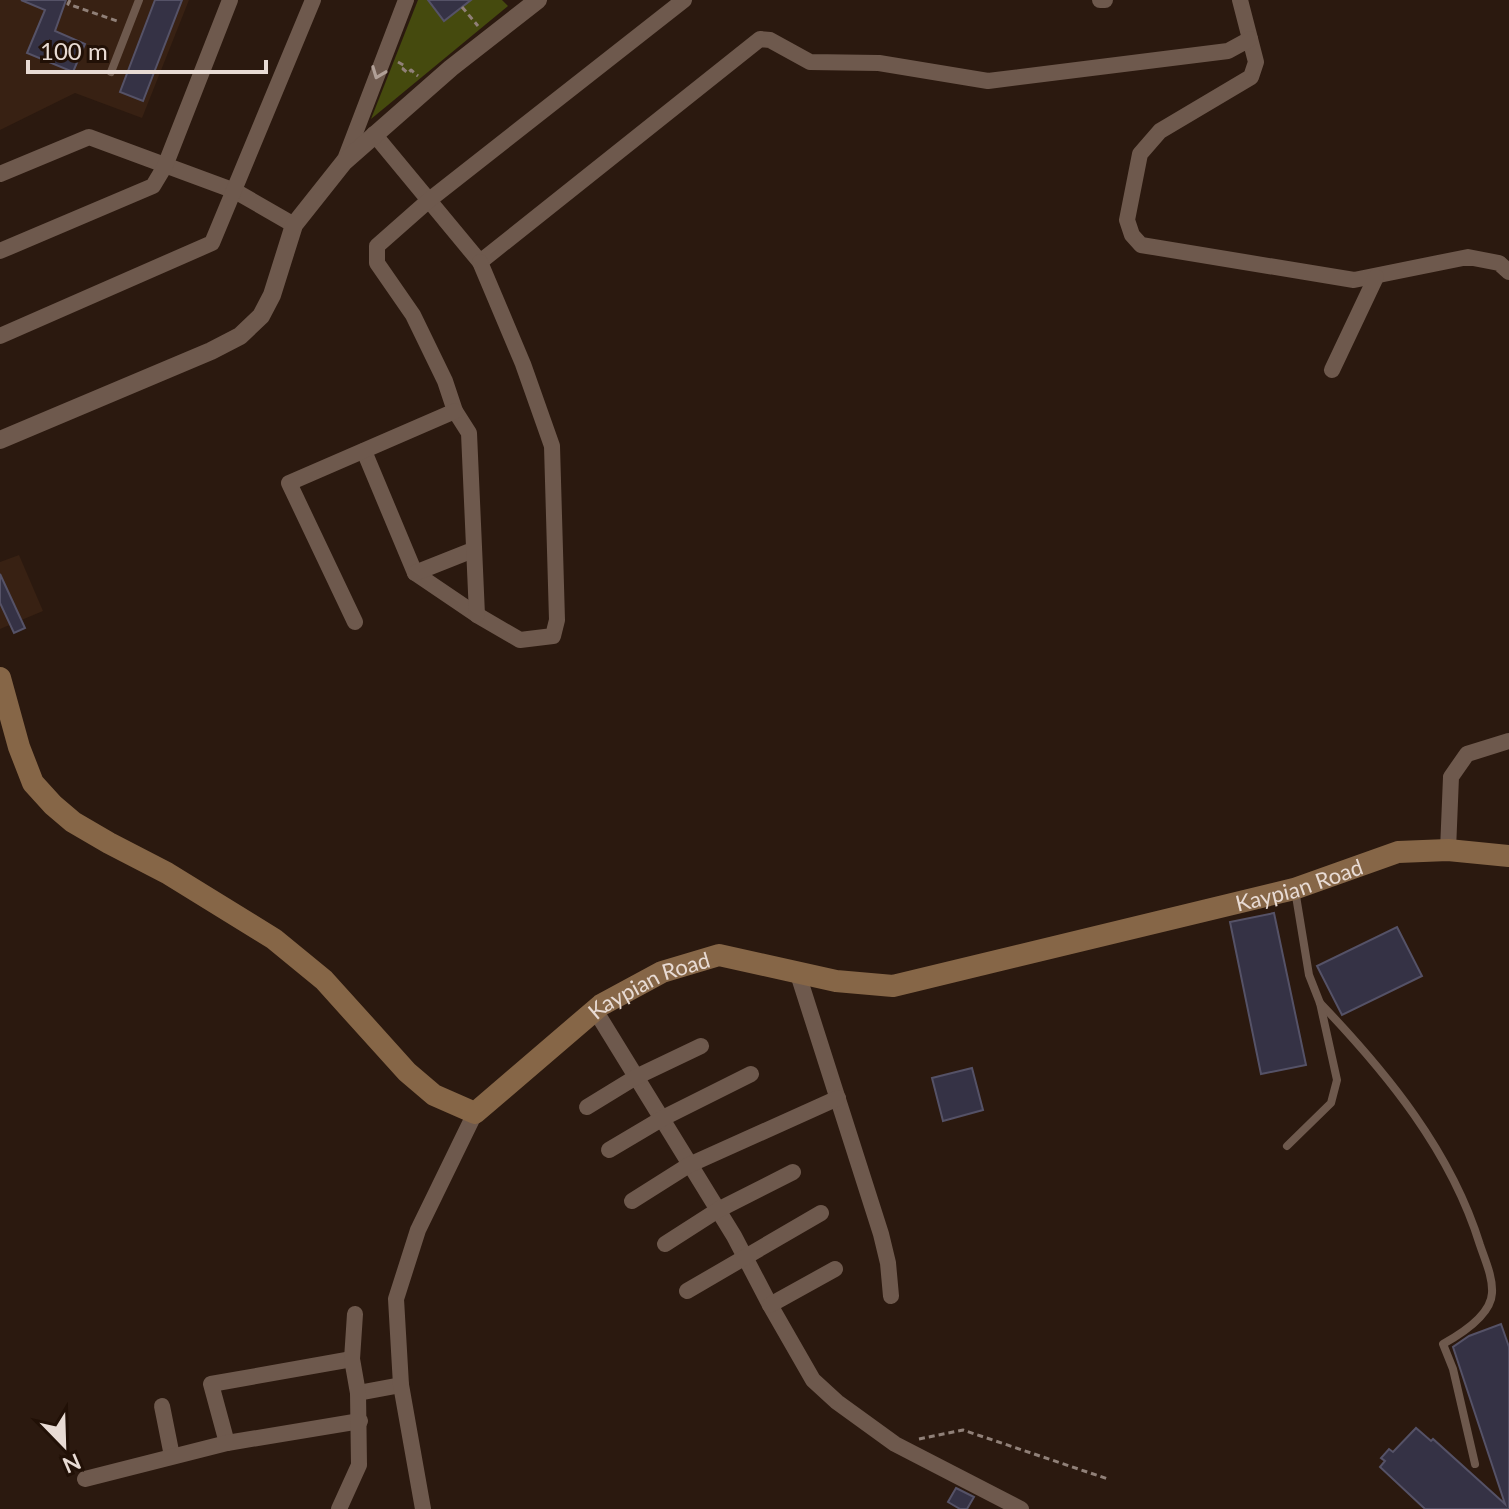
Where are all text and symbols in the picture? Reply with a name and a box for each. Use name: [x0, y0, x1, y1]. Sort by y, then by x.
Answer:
scale bar: [28, 24, 266, 74]
text: 100 m: [40, 36, 108, 65]
one-way arrow: [371, 65, 388, 79]
street label: Kaypian Road: [1232, 852, 1366, 916]
street label: Kaypian Road: [582, 945, 713, 1024]
north arrow: [24, 1405, 104, 1485]
text: N: [59, 1448, 85, 1480]

